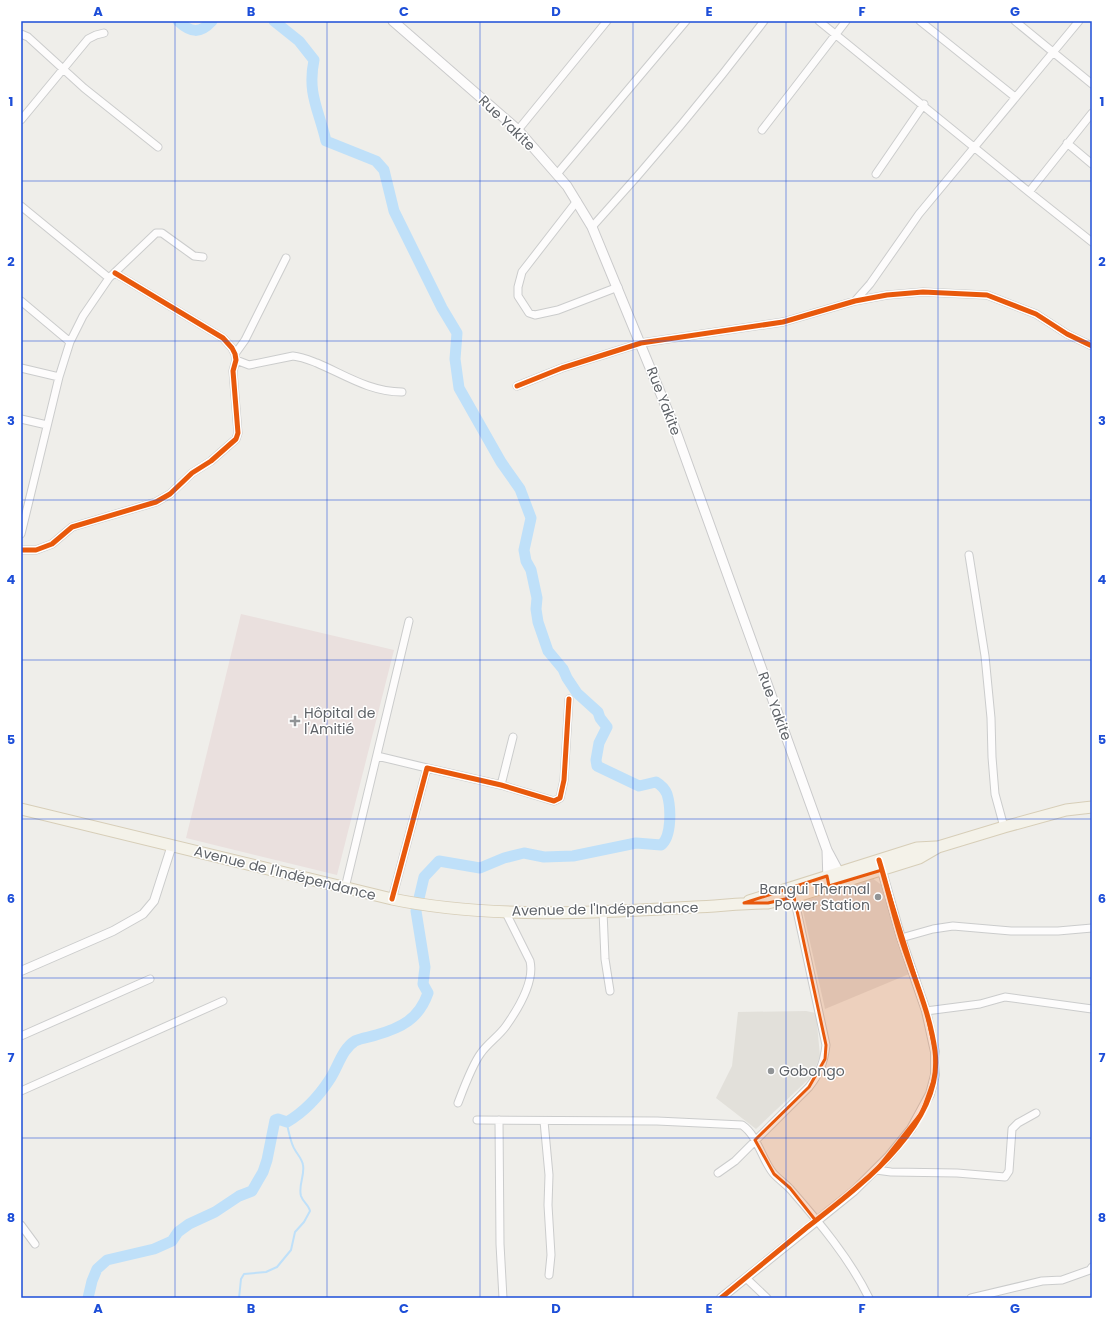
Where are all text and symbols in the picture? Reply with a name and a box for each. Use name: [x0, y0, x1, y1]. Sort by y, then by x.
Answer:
text: A: [93, 2, 103, 21]
text: B: [247, 2, 256, 21]
text: C: [399, 2, 409, 21]
text: D: [551, 2, 561, 21]
text: E: [705, 2, 713, 21]
text: F: [858, 2, 866, 21]
text: G: [1010, 2, 1020, 21]
street label: Rue Yakite: [474, 91, 540, 155]
text: 1: [9, 92, 13, 111]
text: 1: [1100, 92, 1104, 111]
text: 2: [7, 252, 15, 271]
text: 2: [1098, 252, 1106, 271]
street label: Rue Yakite: [642, 364, 686, 438]
text: 3: [7, 411, 15, 430]
text: 3: [1098, 411, 1106, 430]
text: 4: [7, 570, 16, 589]
text: 4: [1098, 570, 1107, 589]
street label: Rue Yakite: [753, 669, 797, 744]
place label: Hôpital de l'Amitié: [304, 703, 376, 739]
marker: Hôpital de l'Amitié: [289, 715, 301, 727]
text: 5: [7, 730, 15, 749]
text: 5: [1098, 730, 1106, 749]
street label: Avenue de l'Indépendance: [192, 841, 378, 905]
place label: Bangui Thermal Power Station: [760, 879, 870, 915]
text: 6: [7, 889, 15, 908]
text: 6: [1098, 889, 1106, 908]
marker: Bangui Thermal Power Station: [873, 892, 883, 902]
street label: Avenue de l'Indépendance: [512, 897, 699, 921]
text: 7: [8, 1048, 15, 1067]
text: 7: [1099, 1048, 1106, 1067]
place label: Gobongo: [779, 1061, 845, 1081]
marker: Gobongo: [766, 1066, 776, 1076]
text: 8: [7, 1208, 15, 1227]
text: 8: [1098, 1208, 1106, 1227]
text: A: [93, 1299, 103, 1318]
text: B: [247, 1299, 256, 1318]
text: C: [399, 1299, 409, 1318]
text: D: [551, 1299, 561, 1318]
text: E: [705, 1299, 713, 1318]
text: F: [858, 1299, 866, 1318]
text: G: [1010, 1299, 1020, 1318]

